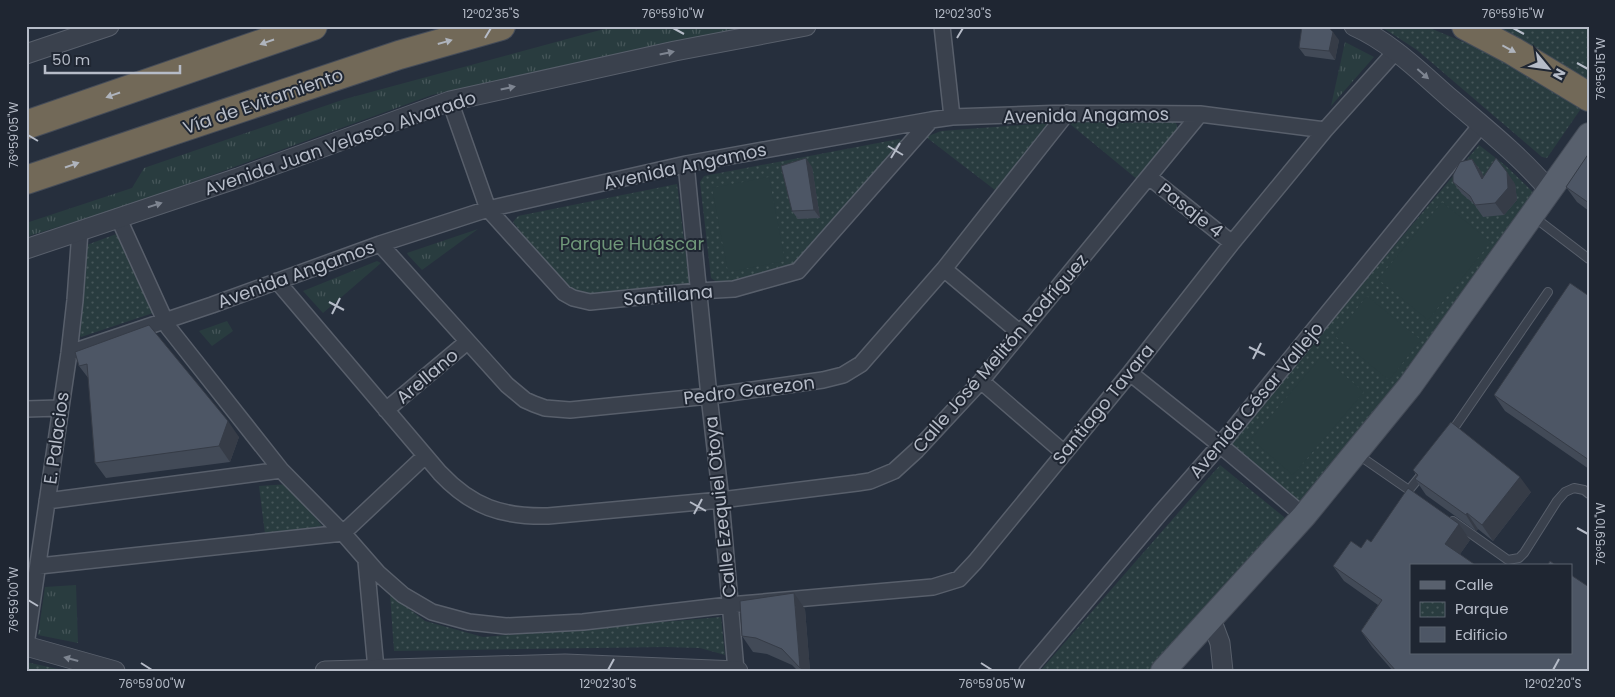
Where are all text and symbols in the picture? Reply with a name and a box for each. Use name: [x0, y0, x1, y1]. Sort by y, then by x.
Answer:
text: 12°02'35"S: [462, 5, 520, 22]
text: 76°59'10"W: [642, 5, 705, 22]
text: 12°02'30"S: [934, 5, 992, 22]
text: 76°59'15"W: [1482, 5, 1545, 22]
text: 76°59'15"W: [1592, 37, 1609, 100]
one-way arrow: [259, 38, 274, 46]
one-way arrow: [438, 38, 453, 46]
scale bar: [45, 42, 180, 74]
north arrow: [1522, 42, 1572, 92]
one-way arrow: [1502, 45, 1516, 53]
text: 50 m: [52, 49, 90, 70]
one-way arrow: [660, 49, 675, 57]
street label: Vía de Evitamiento: [180, 62, 346, 140]
text: N: [1548, 65, 1571, 84]
one-way arrow: [1416, 68, 1428, 80]
one-way arrow: [501, 84, 517, 92]
street label: Avenida Juan Velasco Alvarado: [201, 85, 479, 201]
one-way arrow: [105, 91, 120, 99]
street label: Avenida Angamos: [1003, 101, 1169, 129]
text: 76°59'05"W: [5, 102, 22, 168]
street label: Avenida Angamos: [601, 137, 769, 195]
one-way arrow: [65, 161, 80, 168]
street label: Pasaje 4: [1153, 177, 1229, 243]
one-way arrow: [148, 201, 163, 209]
park label: Parque Huáscar: [560, 231, 704, 256]
street label: Avenida Angamos: [214, 234, 378, 314]
street label: Calle José Melitón Rodríguez: [907, 248, 1093, 458]
street label: Santillana: [622, 279, 714, 311]
street label: Avenida César Vallejo: [1183, 317, 1329, 483]
street label: Santiago Tavara: [1046, 338, 1160, 470]
street label: Arellano: [391, 343, 463, 409]
street label: Pedro Garezon: [682, 370, 816, 410]
street label: E. Palacios: [37, 390, 75, 486]
street label: Calle Ezequiel Otoya: [698, 415, 742, 599]
text: 76°59'10"W: [1592, 502, 1609, 565]
legend: [1410, 564, 1572, 654]
text: 76°59'00"W: [5, 567, 22, 633]
text: Calle: [1455, 574, 1493, 595]
text: Parque: [1455, 598, 1508, 619]
text: Edificio: [1455, 624, 1508, 645]
one-way arrow: [63, 654, 78, 662]
text: 76°59'00"W: [119, 675, 185, 692]
text: 12°02'30"S: [579, 675, 637, 692]
text: 76°59'05"W: [959, 675, 1025, 692]
text: 12°02'20"S: [1525, 675, 1582, 692]

